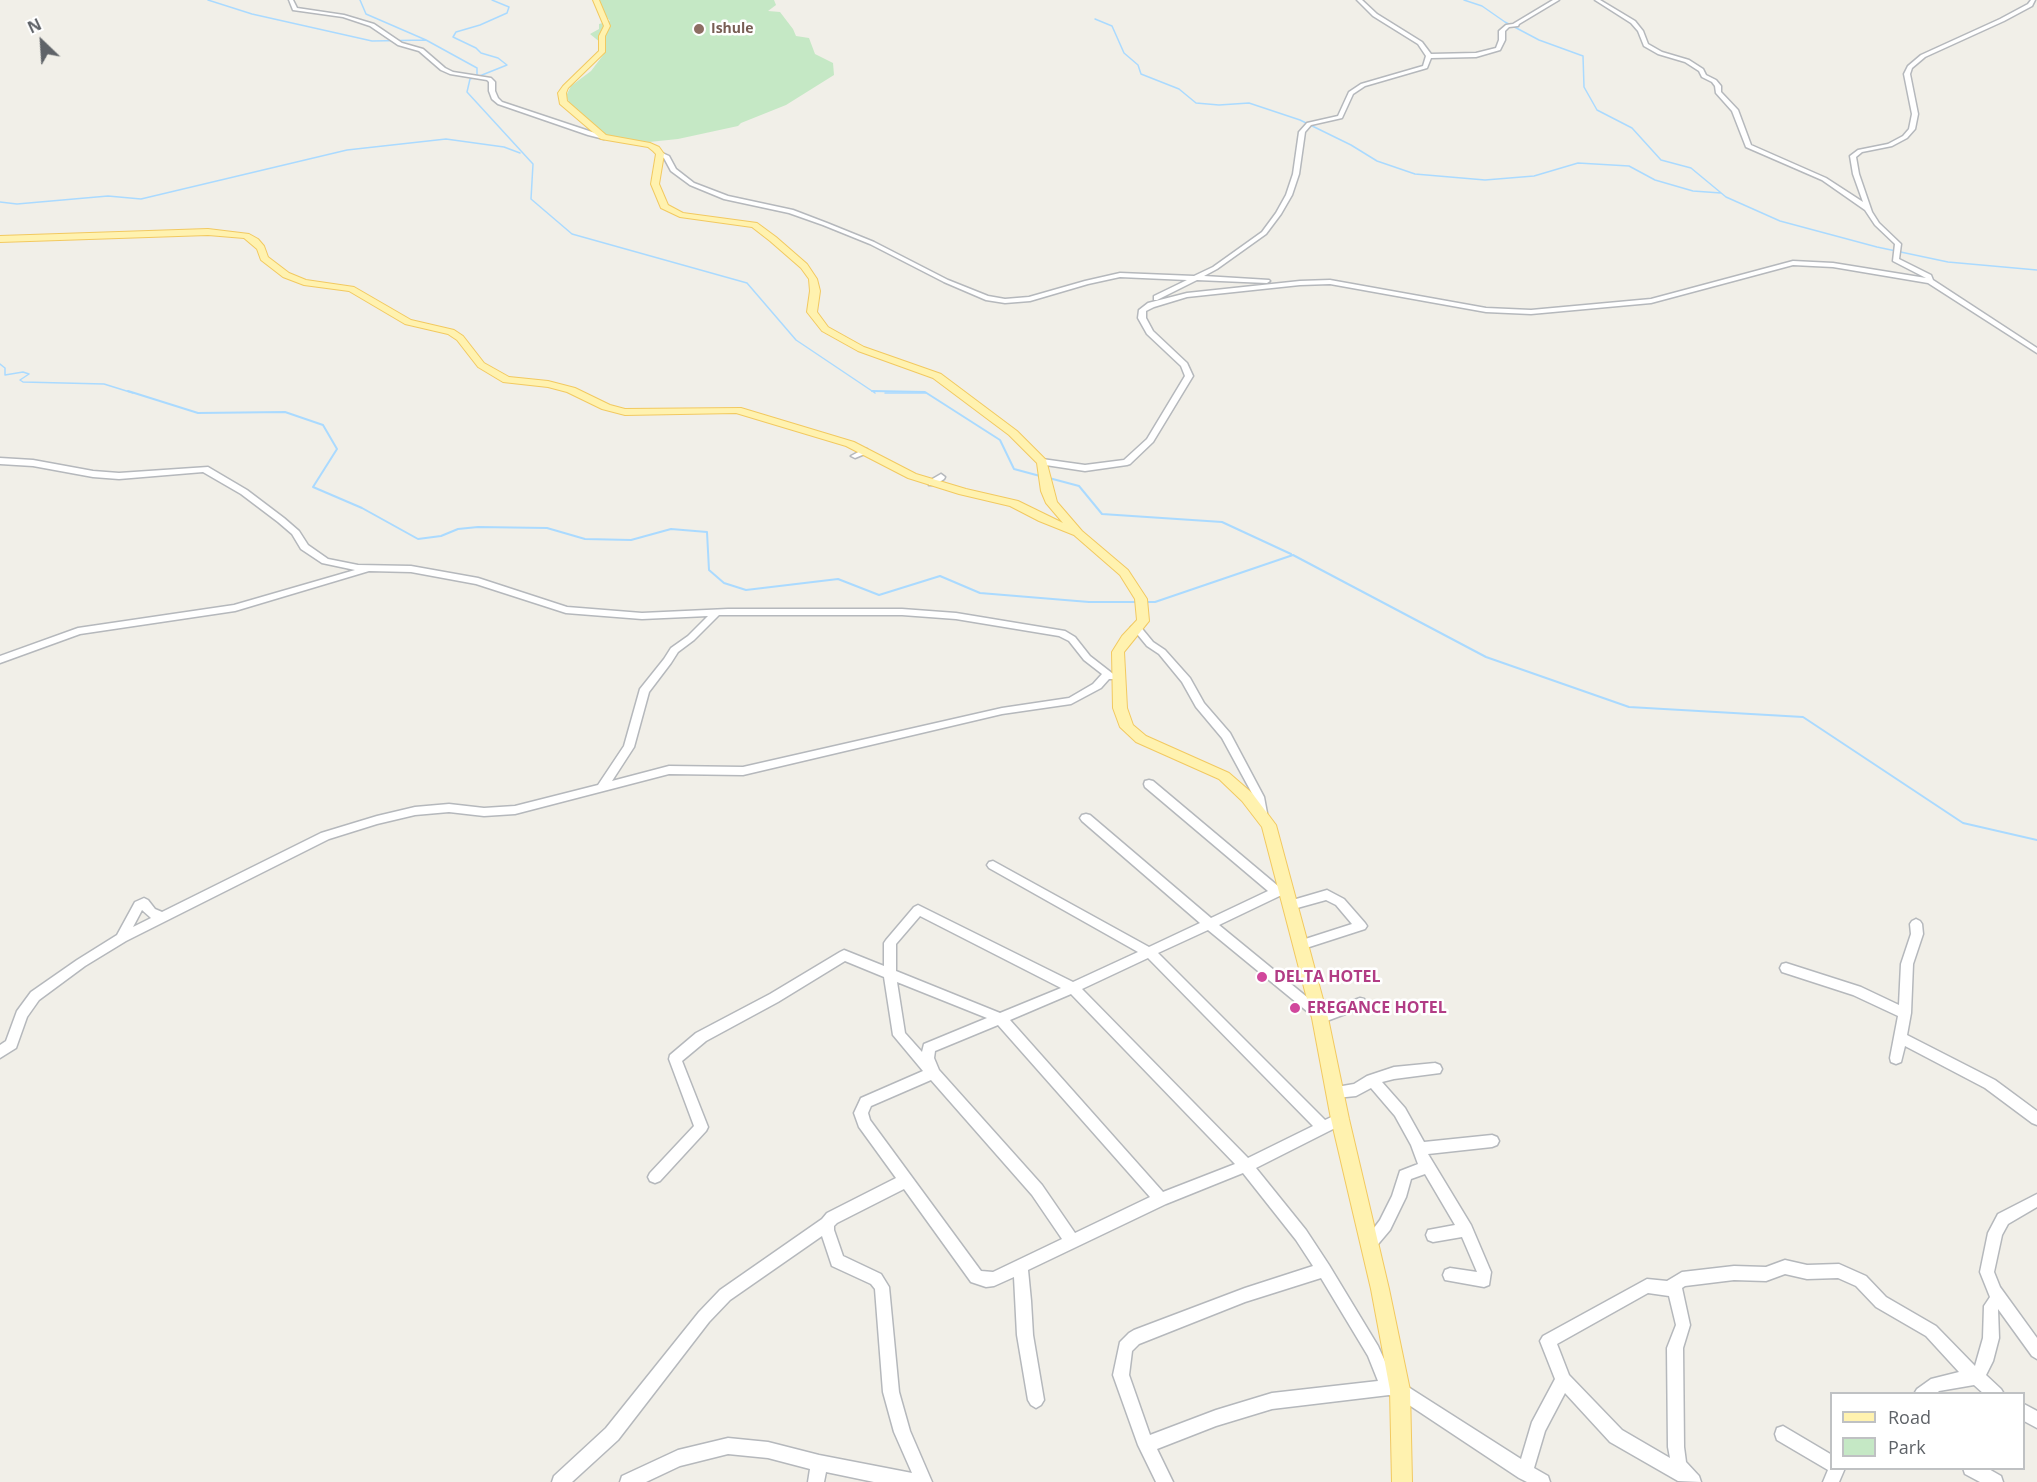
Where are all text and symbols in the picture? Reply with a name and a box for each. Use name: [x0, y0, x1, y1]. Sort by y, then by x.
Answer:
north arrow: [12, 12, 72, 72]
text: N: [24, 13, 45, 38]
place label: Ishule: [711, 21, 754, 37]
marker: Ishule: [692, 22, 706, 36]
place label: DELTA HOTEL: [1274, 967, 1381, 987]
marker: DELTA HOTEL: [1255, 970, 1269, 984]
place label: EREGANCE HOTEL: [1307, 998, 1447, 1018]
marker: EREGANCE HOTEL: [1288, 1001, 1302, 1015]
legend: [1830, 1392, 2025, 1470]
text: Road: [1888, 1405, 1931, 1429]
text: Park: [1888, 1435, 1926, 1459]

